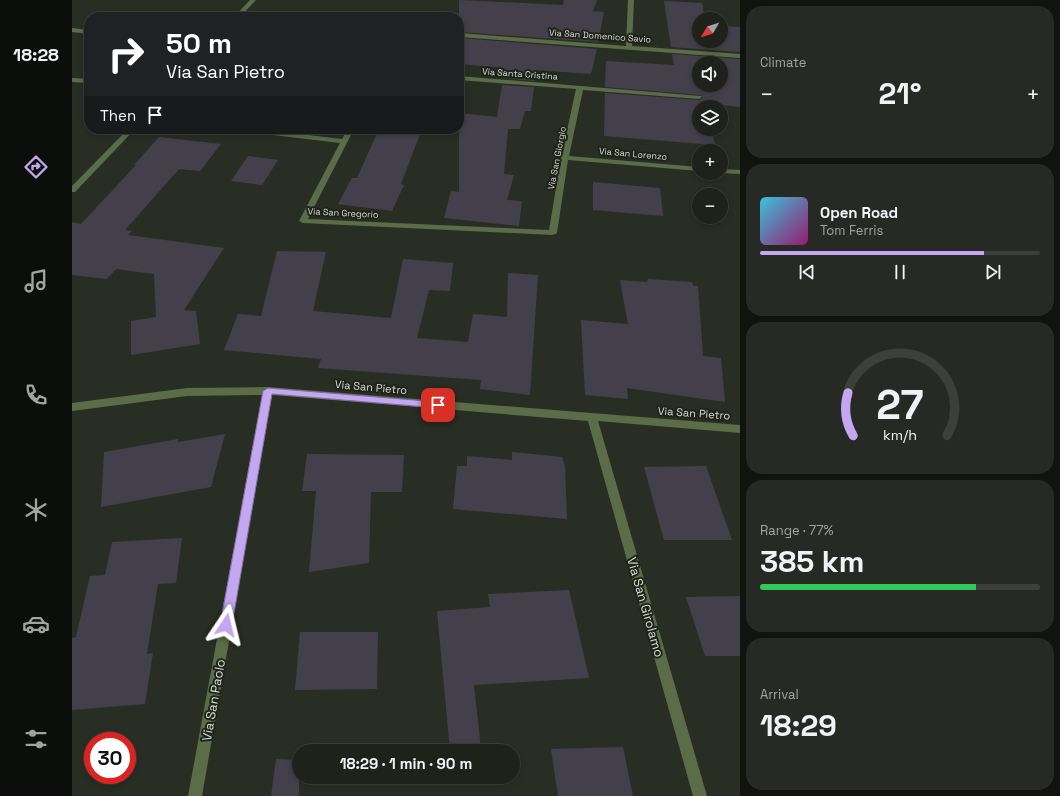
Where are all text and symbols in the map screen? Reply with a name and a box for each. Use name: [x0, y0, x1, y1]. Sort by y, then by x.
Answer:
north arrow: [692, 12, 728, 48]
map controls: [692, 12, 728, 224]
text: 50 m: [166, 25, 232, 61]
street label: Via San Domenico Savio: [548, 26, 652, 46]
icon: right: [100, 28, 152, 80]
text: 18:28: [13, 43, 59, 66]
text: Climate: [760, 54, 806, 71]
button: sound: [692, 56, 728, 92]
text: Via San Pietro: [166, 60, 285, 83]
street label: Via Santa Cristina: [482, 65, 558, 83]
text: 21°: [878, 74, 922, 113]
text: −: [760, 80, 774, 108]
text: +: [1026, 80, 1040, 108]
button: layers: [692, 100, 728, 136]
icon: arrive: [144, 104, 166, 126]
text: Then: [100, 106, 136, 125]
street label: Via San Giorgio: [545, 125, 569, 191]
button: +: [692, 144, 728, 180]
street label: Via San Lorenzo: [598, 145, 668, 163]
icon: directions: [22, 153, 50, 181]
button: −: [692, 188, 728, 224]
text: Open Road: [820, 203, 898, 222]
street label: Via San Gregorio: [307, 205, 379, 221]
text: Tom Ferris: [820, 222, 883, 239]
icon: previous: [796, 261, 818, 283]
icon: pause: [889, 261, 911, 283]
icon: next: [982, 261, 1004, 283]
icon: music: [22, 267, 50, 295]
street label: Via San Pietro: [334, 377, 408, 397]
text: 27: [876, 378, 924, 431]
icon: phone: [22, 381, 50, 409]
pin: [421, 388, 455, 422]
icon: arrive: [427, 394, 449, 416]
street label: Via San Pietro: [657, 403, 731, 423]
text: km/h: [883, 426, 917, 444]
icon: climate: [22, 496, 50, 524]
text: Range · 77%: [760, 522, 834, 539]
text: 385 km: [760, 542, 864, 581]
street label: Via San Girolamo: [623, 555, 668, 659]
position arrow: [205, 604, 247, 646]
icon: car: [22, 610, 50, 638]
street label: Via San Paolo: [198, 658, 229, 742]
text: Arrival: [760, 686, 799, 703]
text: 18:29: [760, 706, 837, 745]
icon: filters: [22, 725, 50, 753]
speed limit sign: 30: [84, 732, 136, 784]
text: 18:29 · 1 min · 90 m: [340, 754, 472, 773]

